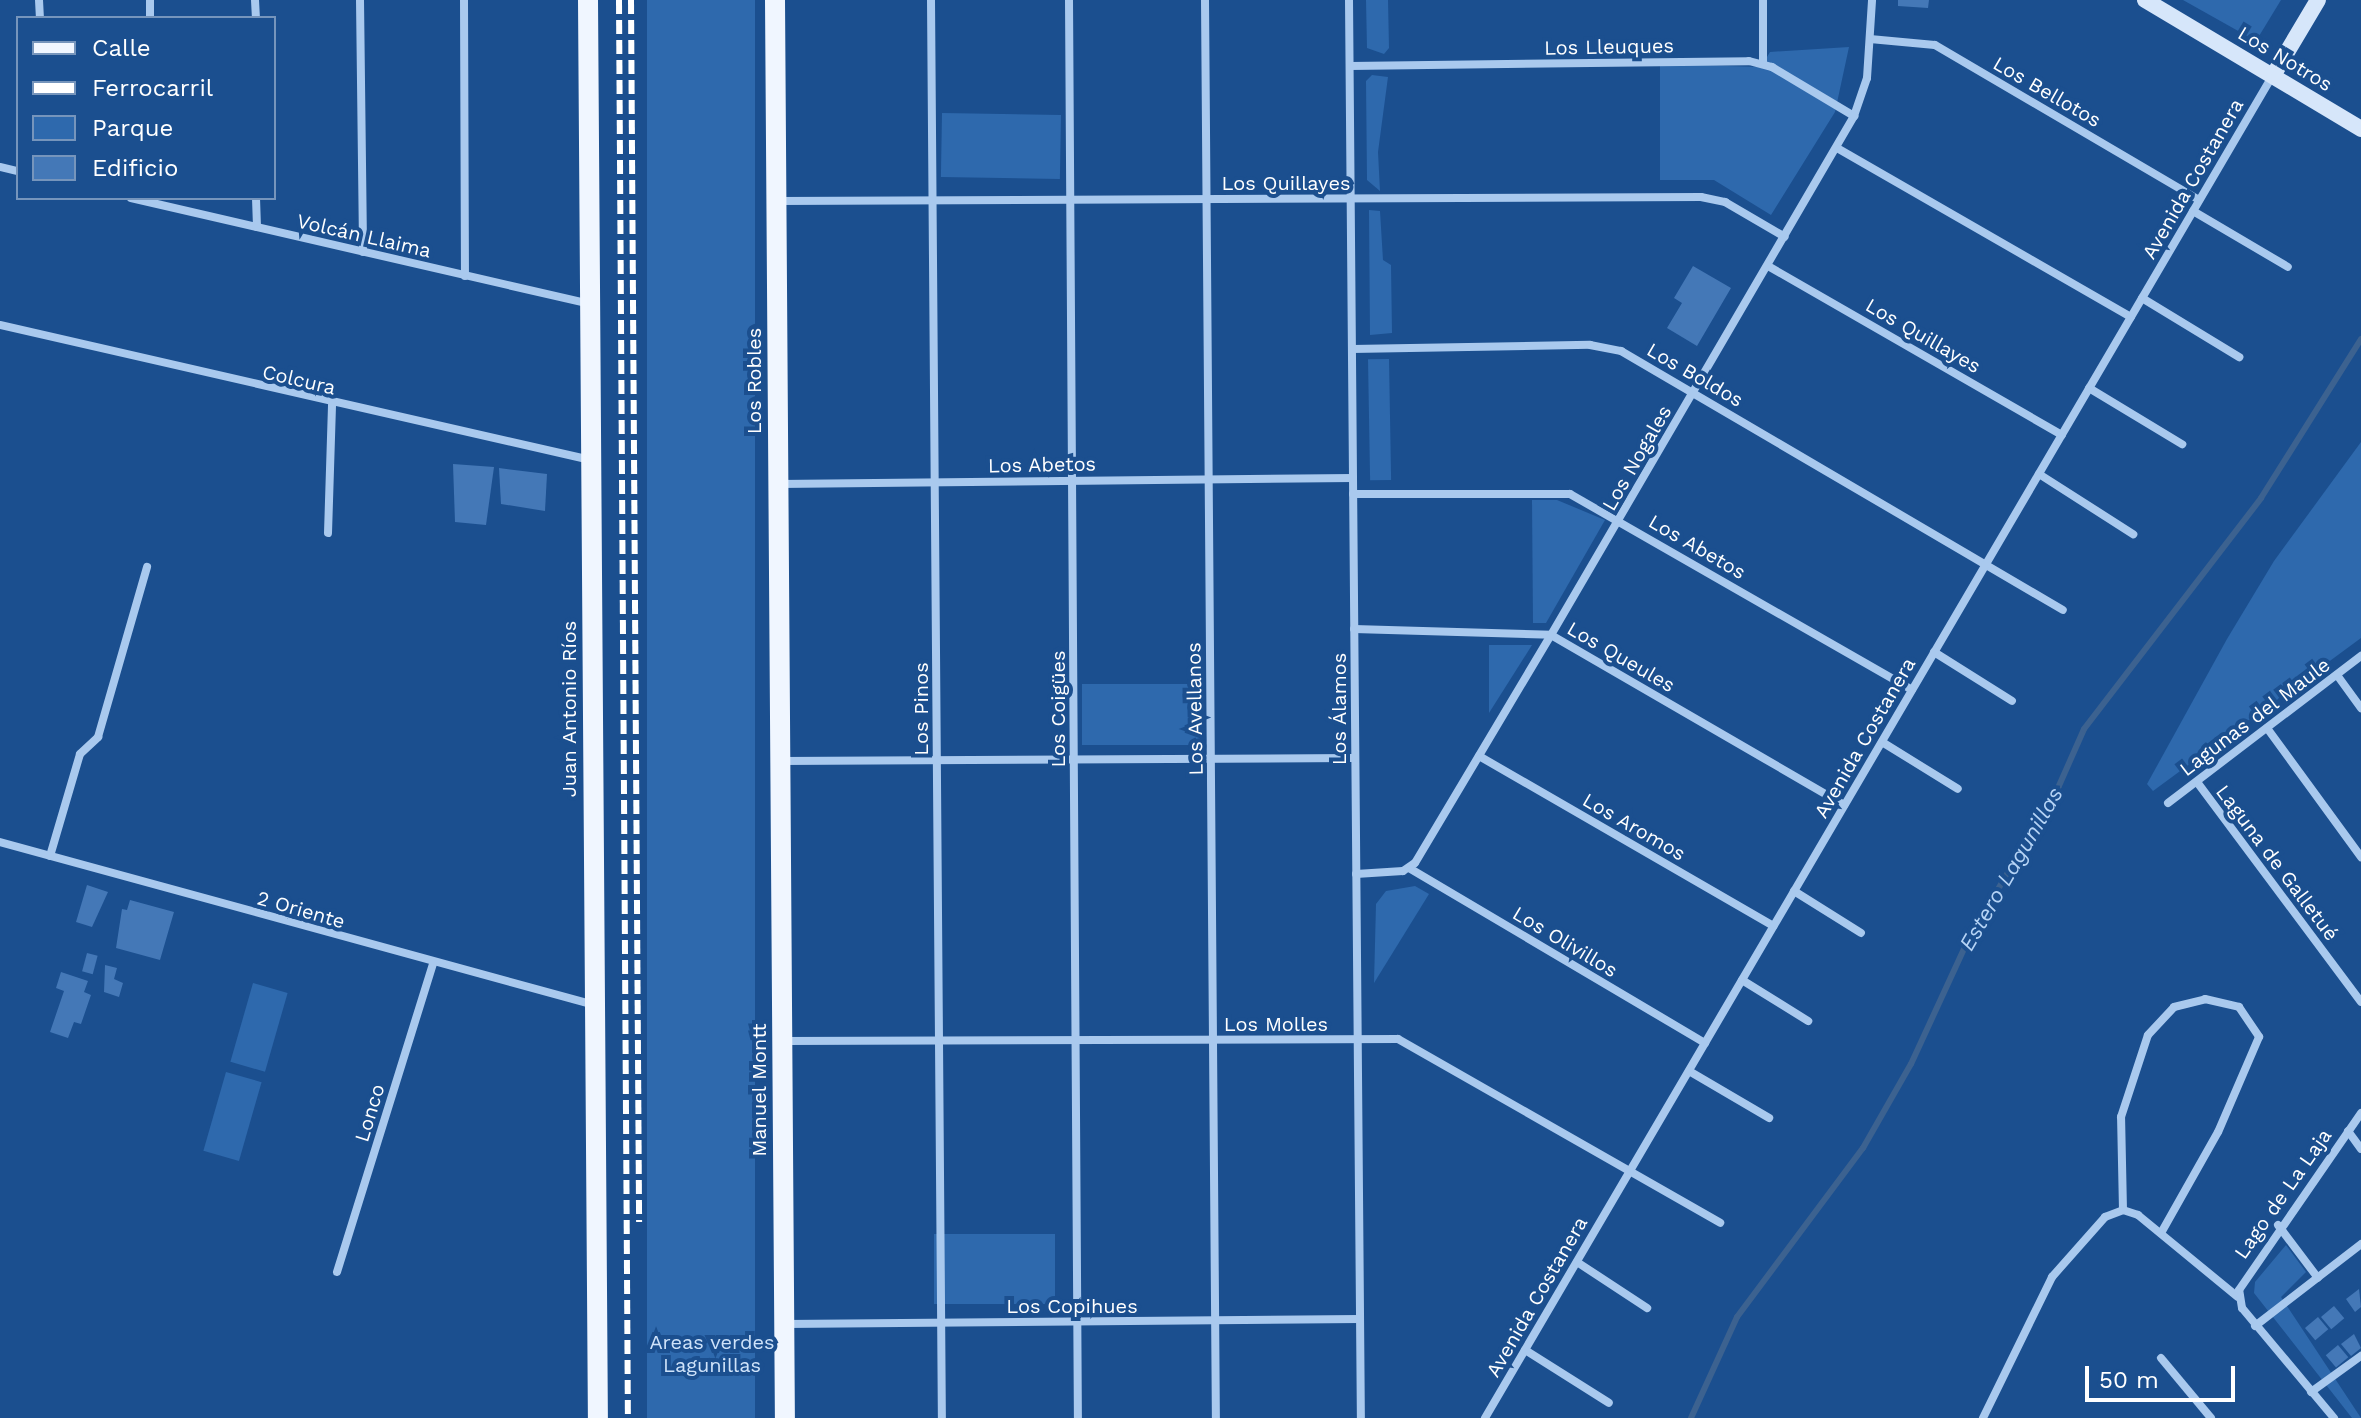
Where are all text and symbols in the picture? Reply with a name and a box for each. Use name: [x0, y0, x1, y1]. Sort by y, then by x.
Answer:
legend: [16, 16, 276, 200]
street label: Los Notros: [2233, 21, 2337, 97]
text: Calle: [92, 34, 151, 62]
street label: Los Lleuques: [1544, 34, 1674, 60]
street label: Los Bellotos: [1989, 51, 2105, 133]
text: Ferrocarril: [92, 74, 213, 102]
street label: Avenida Costanera: [2137, 94, 2249, 264]
text: Parque: [92, 114, 173, 142]
text: Edificio: [92, 154, 178, 182]
street label: Los Quillayes: [1221, 171, 1351, 195]
street label: Volcán Llaima: [295, 209, 433, 263]
street label: Los Quillayes: [1861, 293, 1985, 379]
street label: Los Robles: [742, 328, 766, 434]
street label: Los Boldos: [1643, 338, 1747, 412]
street label: Colcura: [260, 360, 338, 400]
street label: Los Nogales: [1597, 401, 1677, 515]
street label: Los Abetos: [987, 452, 1097, 478]
street label: Los Abetos: [1644, 509, 1750, 585]
street label: Los Queules: [1563, 617, 1679, 697]
street label: Juan Antonio Ríos: [557, 620, 581, 798]
street label: Los Avellanos: [1182, 642, 1208, 776]
street label: Los Coigües: [1046, 650, 1070, 768]
street label: Los Álamos: [1327, 652, 1351, 766]
street label: Lagunas del Maule: [2175, 652, 2335, 782]
street label: Avenida Costanera: [1809, 653, 1921, 823]
street label: Los Pinos: [909, 662, 933, 756]
street label: Laguna de Galletué: [2210, 780, 2344, 946]
water label: Estero Lagunillas: [1953, 783, 2069, 955]
street label: Los Aromos: [1578, 788, 1690, 866]
street label: 2 Oriente: [254, 886, 348, 934]
street label: Los Olivillos: [1508, 901, 1622, 983]
street label: Los Molles: [1224, 1012, 1328, 1036]
street label: Manuel Montt: [747, 1023, 771, 1157]
street label: Lonco: [350, 1081, 390, 1145]
street label: Lago de La Laja: [2229, 1124, 2337, 1264]
street label: Avenida Costanera: [1481, 1212, 1593, 1382]
street label: Los Copihues: [1006, 1294, 1138, 1318]
park label: Areas verdes Lagunillas: [649, 1331, 775, 1378]
scale bar: [2089, 1350, 2239, 1400]
text: 50 m: [2099, 1366, 2159, 1394]

